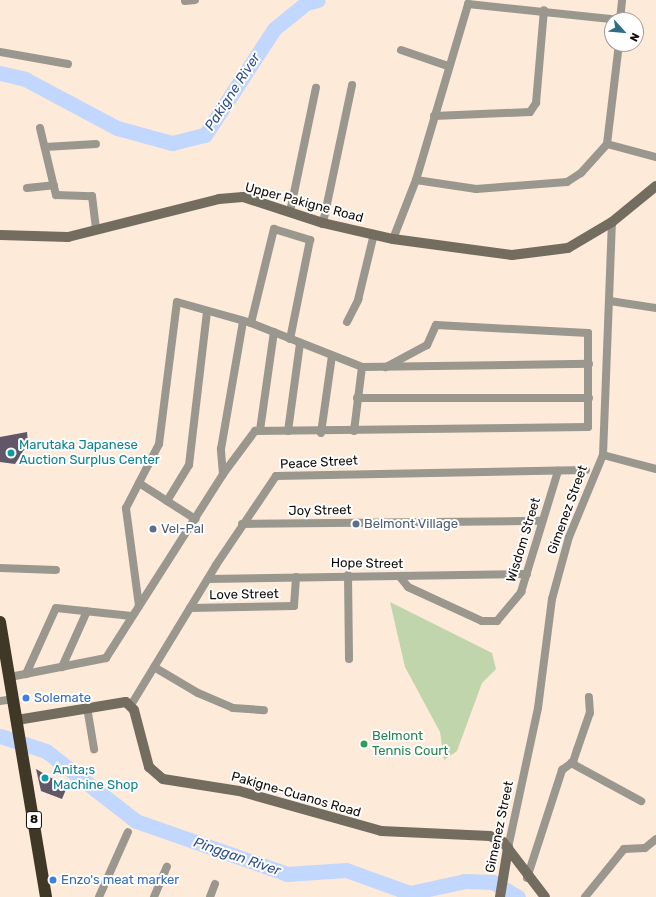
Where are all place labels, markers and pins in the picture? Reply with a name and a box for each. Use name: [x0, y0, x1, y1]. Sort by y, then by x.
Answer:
place label: Marutaka Japanese Auction Surplus Center: [19, 438, 160, 469]
marker: Marutaka Japanese Auction Surplus Center: [6, 448, 16, 458]
place label: Belmont Village: [364, 516, 458, 532]
marker: Belmont Village: [351, 519, 361, 529]
place label: Vel-Pal: [161, 521, 204, 537]
marker: Vel-Pal: [148, 524, 158, 534]
place label: Solemate: [34, 690, 91, 706]
marker: Solemate: [21, 693, 31, 703]
place label: Belmont Tennis Court: [372, 729, 448, 760]
marker: Belmont Tennis Court: [359, 739, 369, 749]
place label: Anita;s Machine Shop: [53, 763, 138, 794]
marker: Anita;s Machine Shop: [40, 773, 50, 783]
place label: Enzo's meat marker: [61, 872, 179, 888]
marker: Enzo's meat marker: [48, 875, 58, 885]

